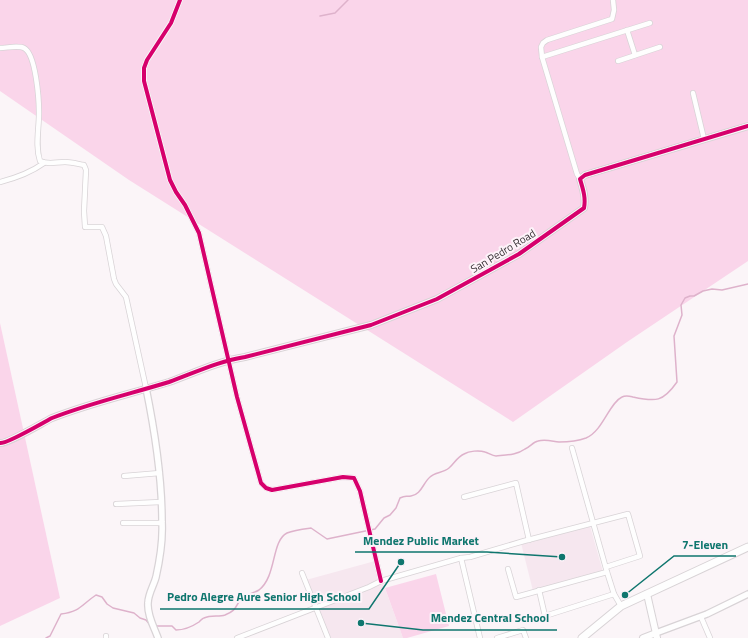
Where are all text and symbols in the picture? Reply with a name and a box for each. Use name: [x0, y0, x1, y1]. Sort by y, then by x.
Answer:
street label: San Pedro Road: [467, 225, 539, 277]
callout: Mendez Public Market: [355, 528, 487, 552]
text: Mendez Public Market: [363, 531, 480, 550]
callout: 7-Eleven: [674, 532, 736, 556]
text: 7-Eleven: [682, 535, 728, 554]
callout: Pedro Alegre Aure Senior High School: [160, 585, 369, 609]
text: Pedro Alegre Aure Senior High School: [167, 587, 361, 606]
callout: Mendez Central School: [423, 606, 557, 630]
text: Mendez Central School: [431, 608, 549, 627]

